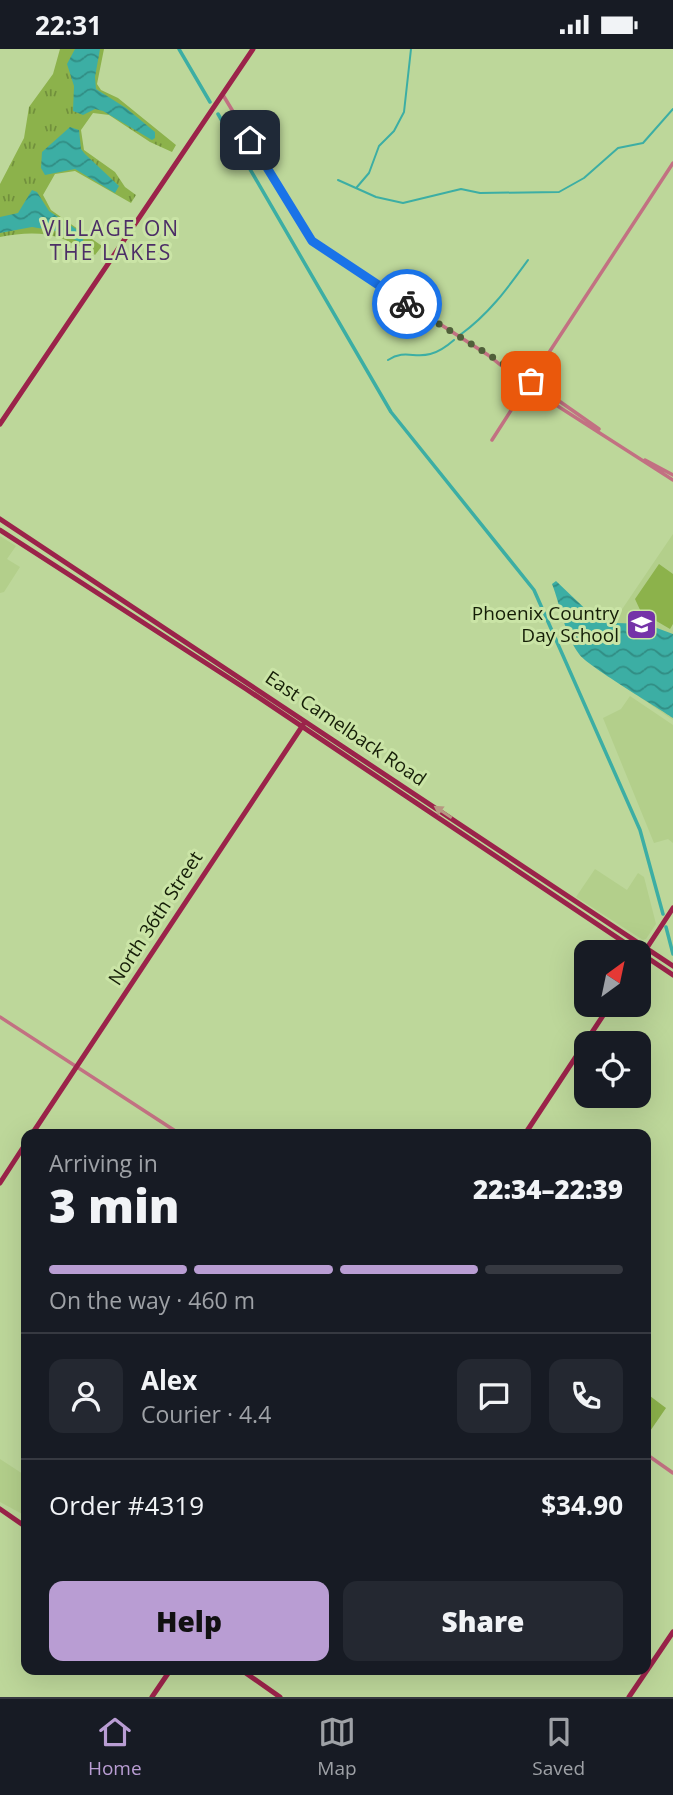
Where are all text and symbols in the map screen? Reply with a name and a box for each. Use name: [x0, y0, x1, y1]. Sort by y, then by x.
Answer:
text: 22:31: [35, 7, 102, 43]
pin: [220, 110, 280, 170]
icon: home: [231, 121, 269, 159]
district label: VILLAGE ON THE LAKES: [42, 214, 180, 266]
courier: [372, 269, 442, 339]
icon: bike: [388, 285, 426, 323]
pin: [501, 351, 561, 411]
icon: bag: [512, 362, 550, 400]
place label: Phoenix Country Day School: [472, 600, 619, 648]
school or university icon: Phoenix Country Day School: [625, 607, 659, 641]
street label: East Camelback Road: [260, 664, 432, 792]
one-way arrow: [433, 806, 452, 819]
street label: North 36th Street: [102, 846, 208, 990]
north arrow: [574, 940, 651, 1017]
map controls: [574, 940, 651, 1108]
button: locate: [574, 1031, 651, 1108]
text: Arriving in: [49, 1147, 158, 1179]
text: 22:34–22:39: [473, 1171, 623, 1207]
text: 3 min: [49, 1174, 180, 1236]
text: On the way · 460 m: [49, 1284, 255, 1316]
button: person: [49, 1359, 123, 1433]
button: chat: [457, 1359, 531, 1433]
button: phone: [549, 1359, 623, 1433]
text: Alex: [141, 1362, 197, 1398]
text: Courier · 4.4: [141, 1398, 271, 1430]
text: Order #4319: [49, 1487, 204, 1523]
text: $34.90: [541, 1487, 623, 1523]
button: Help: [49, 1581, 329, 1661]
button: Share: [343, 1581, 623, 1661]
tab: Home: [88, 1713, 142, 1781]
tab: Map: [317, 1713, 357, 1781]
tab: Saved: [532, 1713, 585, 1781]

